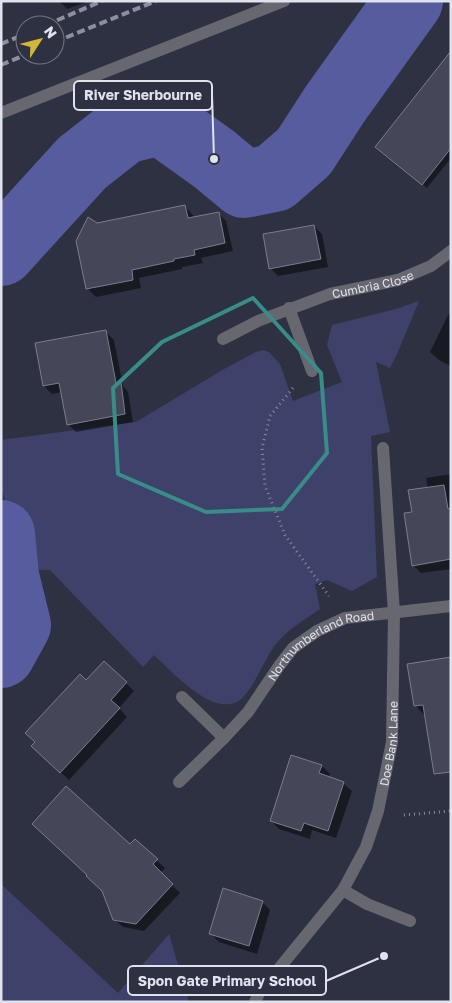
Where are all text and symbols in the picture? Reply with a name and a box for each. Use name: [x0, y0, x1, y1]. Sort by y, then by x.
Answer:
north arrow: [15, 15, 65, 65]
text: N: [41, 23, 61, 41]
callout: River Sherbourne: [74, 81, 212, 110]
text: River Sherbourne: [84, 86, 202, 103]
street label: Cumbria Close: [330, 267, 416, 301]
street label: Northumberland Road: [264, 607, 375, 683]
street label: Doe Bank Lane: [376, 701, 400, 787]
callout: Spon Gate Primary School: [128, 966, 326, 995]
text: Spon Gate Primary School: [138, 972, 316, 989]

